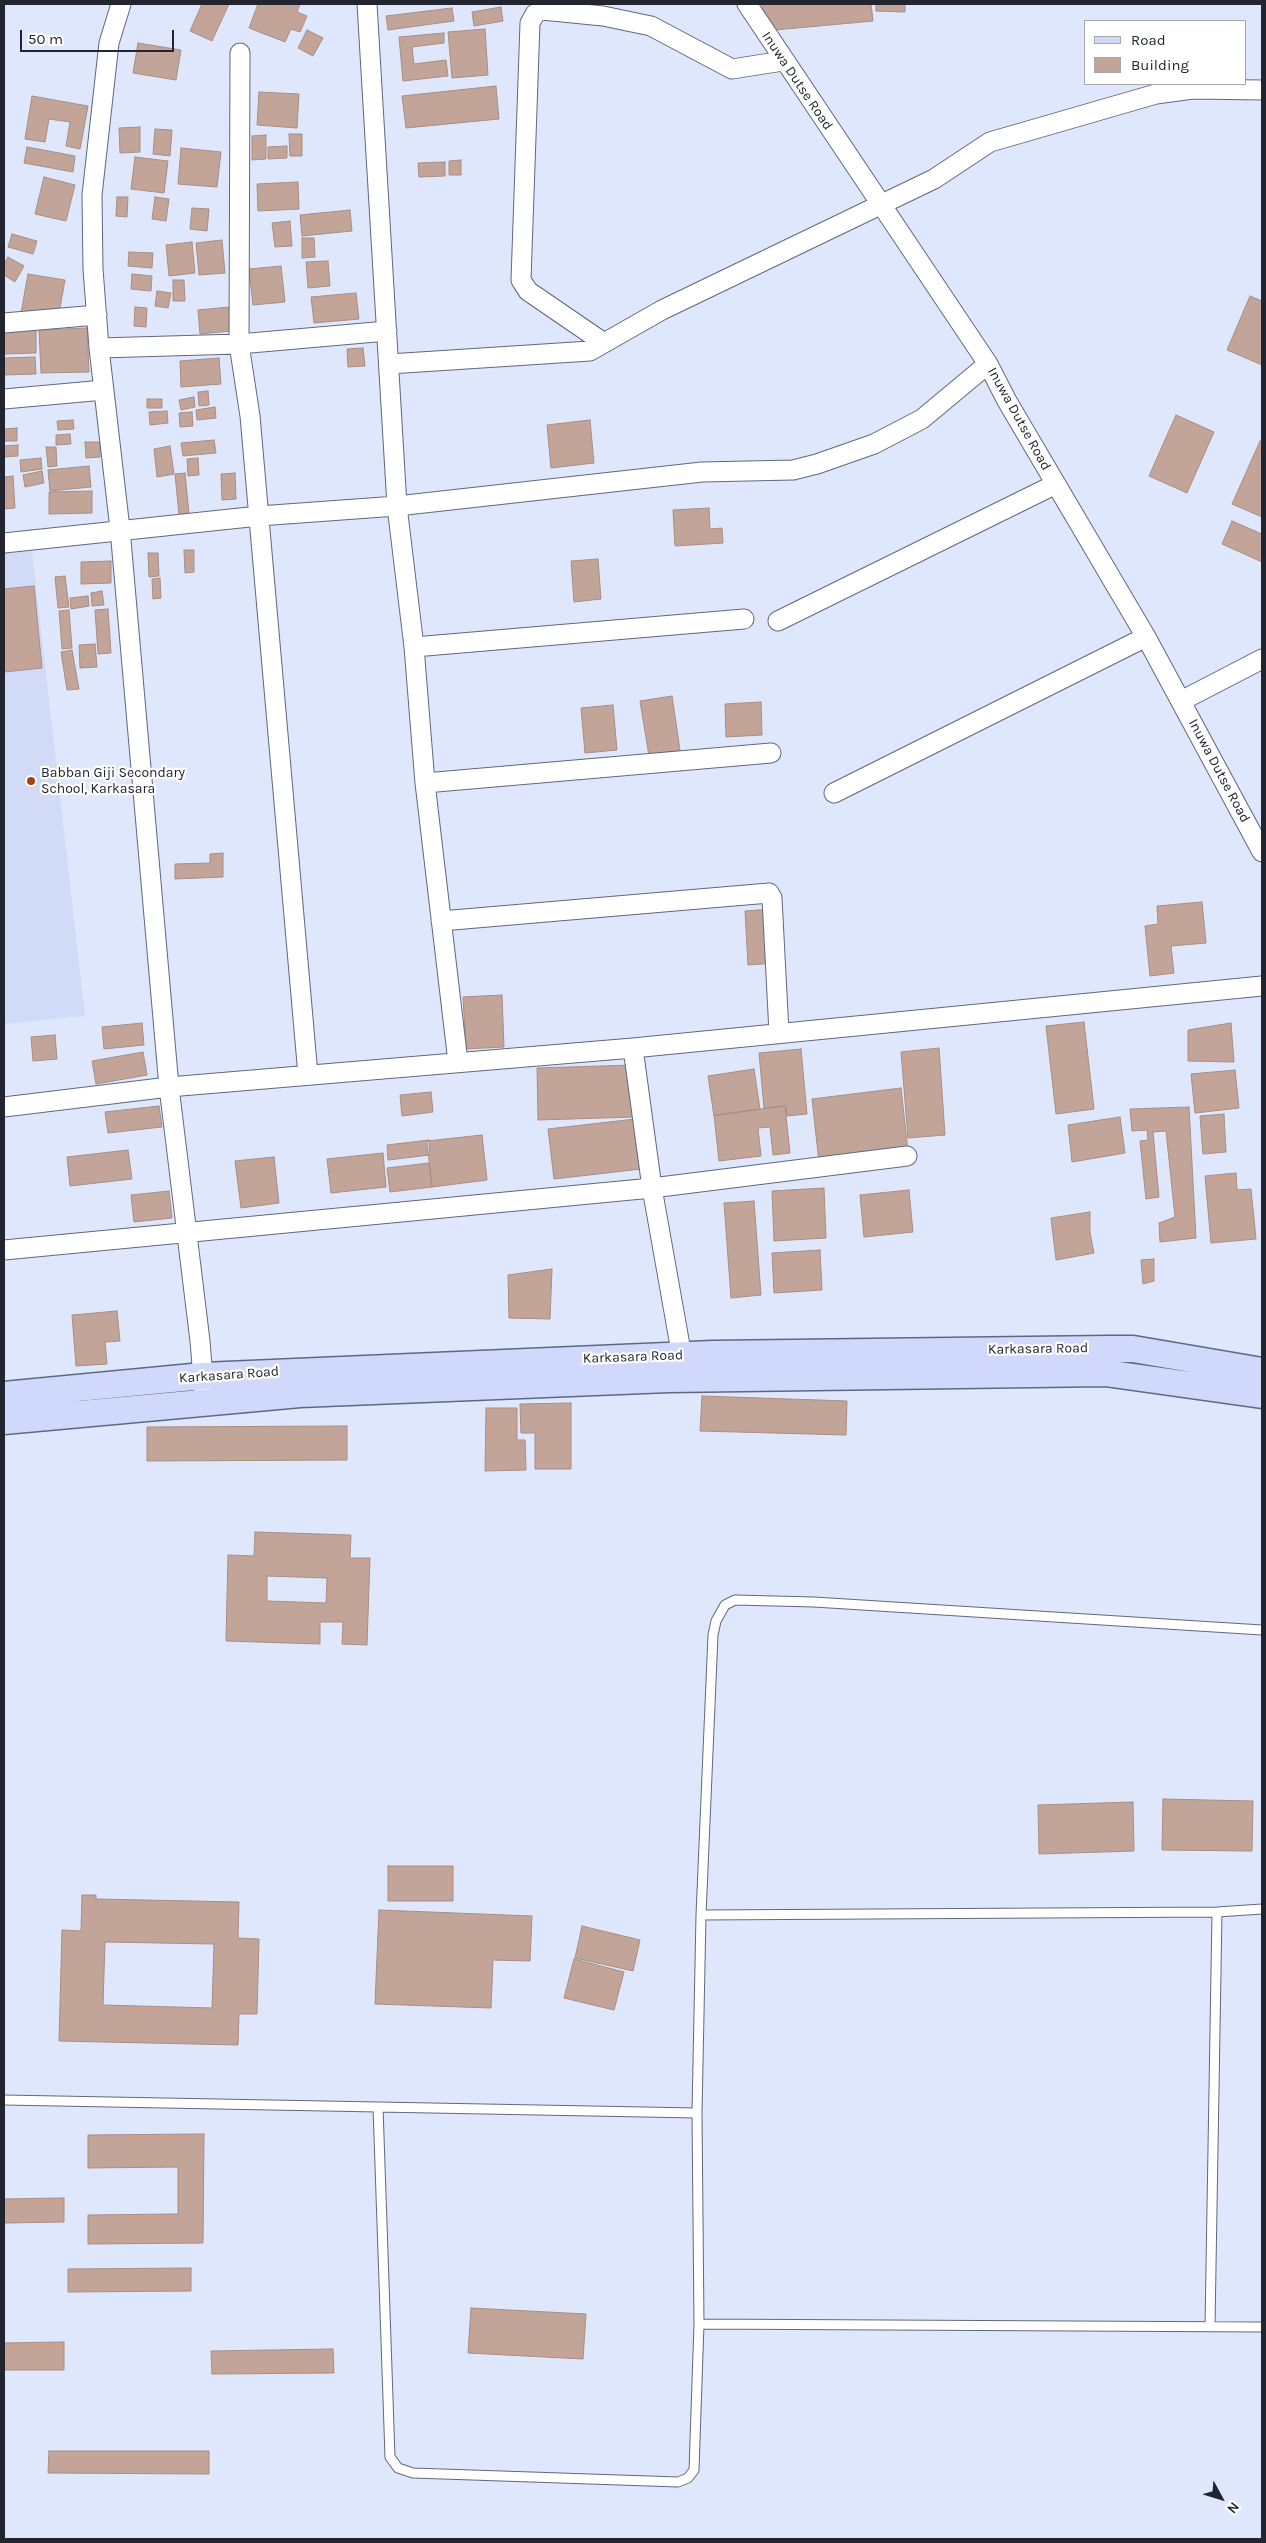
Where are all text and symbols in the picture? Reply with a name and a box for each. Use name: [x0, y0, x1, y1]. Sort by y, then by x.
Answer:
scale bar: [22, 20, 176, 52]
legend: [1084, 20, 1246, 85]
street label: Inuwa Dutse Road: [758, 29, 836, 133]
text: 50 m: [28, 30, 63, 48]
text: Road: [1131, 31, 1166, 49]
text: Building: [1131, 56, 1189, 74]
street label: Inuwa Dutse Road: [984, 365, 1054, 473]
street label: Inuwa Dutse Road: [1185, 716, 1253, 826]
place label: Babban Giji Secondary School, Karkasara: [41, 765, 185, 798]
marker: Babban Giji Secondary School, Karkasara: [25, 775, 37, 787]
street label: Karkasara Road: [988, 1340, 1088, 1358]
street label: Karkasara Road: [583, 1347, 683, 1367]
street label: Karkasara Road: [178, 1363, 280, 1387]
north arrow: [1196, 2473, 1246, 2523]
text: N: [1223, 2498, 1243, 2517]

